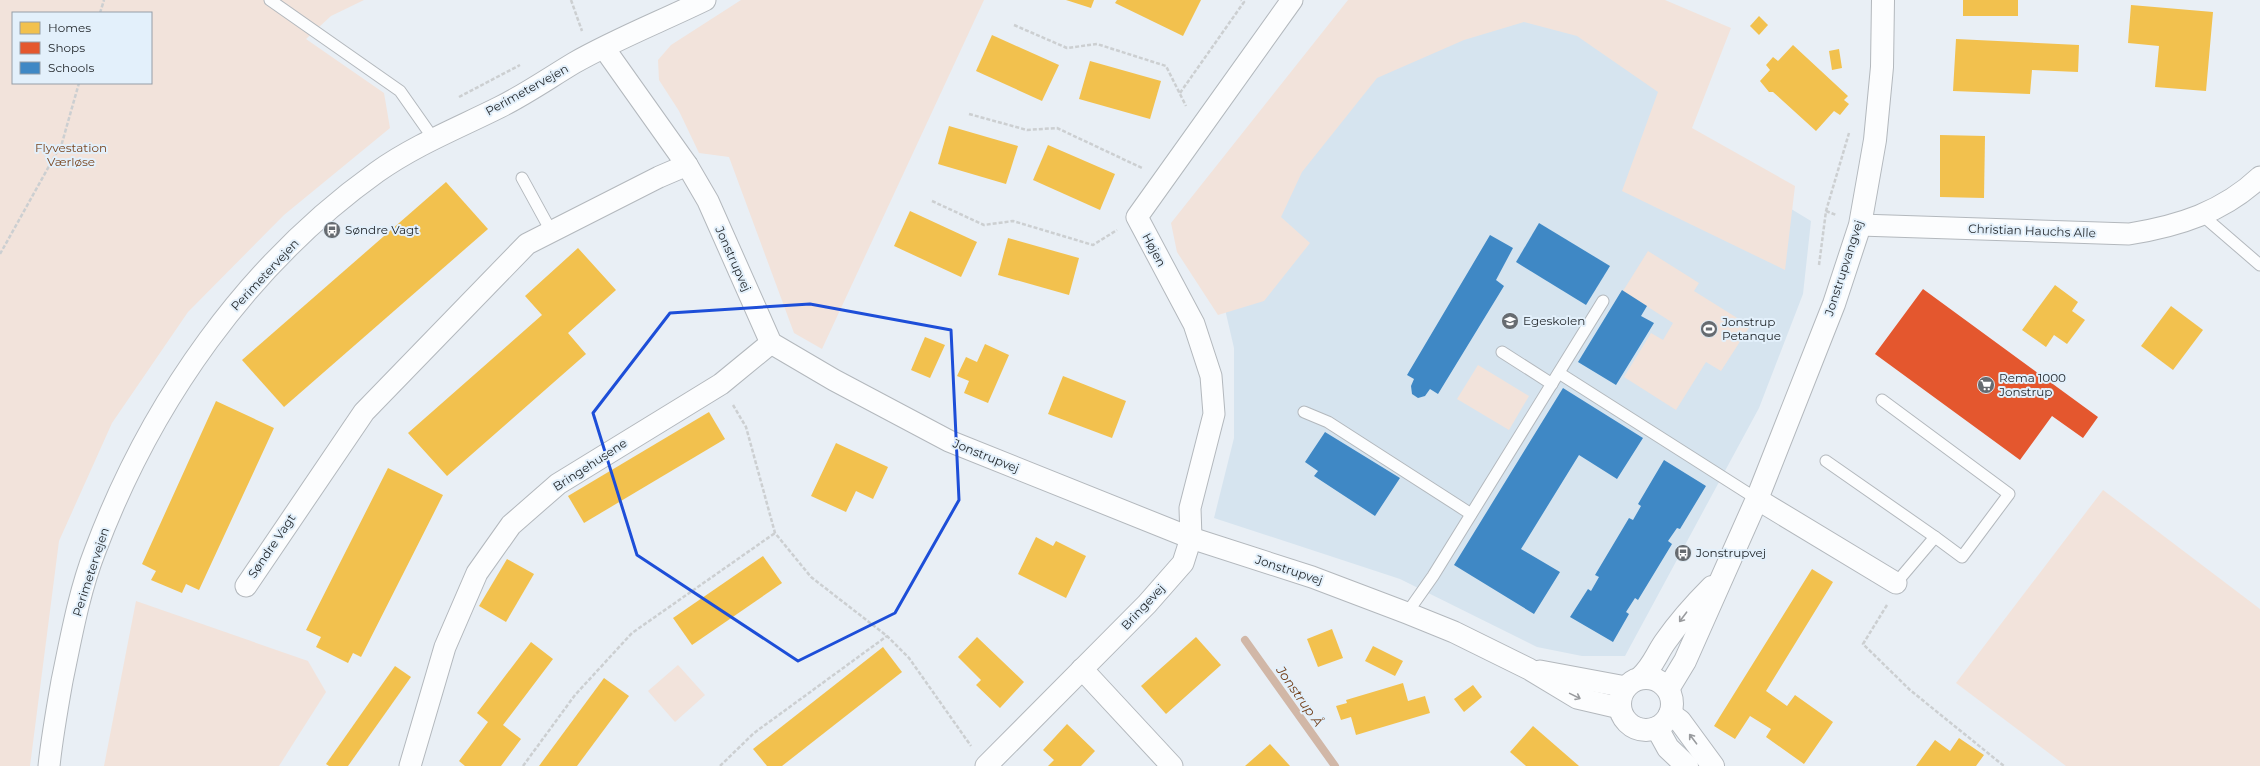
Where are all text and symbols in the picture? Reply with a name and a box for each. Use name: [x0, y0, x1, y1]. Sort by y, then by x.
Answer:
legend: [12, 12, 152, 84]
text: Homes: [48, 20, 91, 35]
text: Shops: [48, 40, 85, 55]
text: Schools: [48, 60, 94, 75]
street label: Perimetervejen: [483, 61, 571, 119]
park label: Flyvestation Værløse: [35, 140, 107, 169]
street label: Jonstrupvangvej: [1821, 218, 1866, 319]
bus stop icon: Søndre Vagt: [322, 220, 342, 240]
street label: Christian Hauchs Alle: [1968, 221, 2096, 240]
place label: Søndre Vagt: [345, 222, 419, 237]
street label: Jonstrupvej: [712, 223, 755, 294]
street label: Højen: [1139, 230, 1169, 269]
street label: Perimetervejen: [228, 236, 302, 314]
school or university icon: Egeskolen: [1500, 311, 1520, 331]
place label: Egeskolen: [1523, 313, 1585, 328]
place label: Jonstrup Petanque: [1721, 314, 1781, 343]
sports icon: Jonstrup Petanque: [1699, 319, 1719, 339]
place label: Rema 1000 Jonstrup: [1998, 370, 2066, 399]
supermarket icon: Rema 1000 Jonstrup: [1976, 375, 1996, 395]
street label: Bringehusene: [550, 435, 630, 494]
street label: Jonstrupvej: [950, 435, 1021, 476]
street label: Søndre Vagt: [245, 511, 299, 581]
street label: Perimetervejen: [69, 525, 112, 618]
bus stop icon: Jonstrupvej: [1673, 543, 1693, 563]
place label: Jonstrupvej: [1695, 545, 1766, 560]
street label: Jonstrupvej: [1253, 551, 1325, 587]
street label: Bringevej: [1118, 581, 1168, 633]
one-way arrow: [1679, 612, 1687, 623]
water label: Jonstrup Å: [1273, 662, 1327, 729]
one-way arrow: [1569, 693, 1581, 700]
one-way arrow: [1689, 733, 1697, 744]

